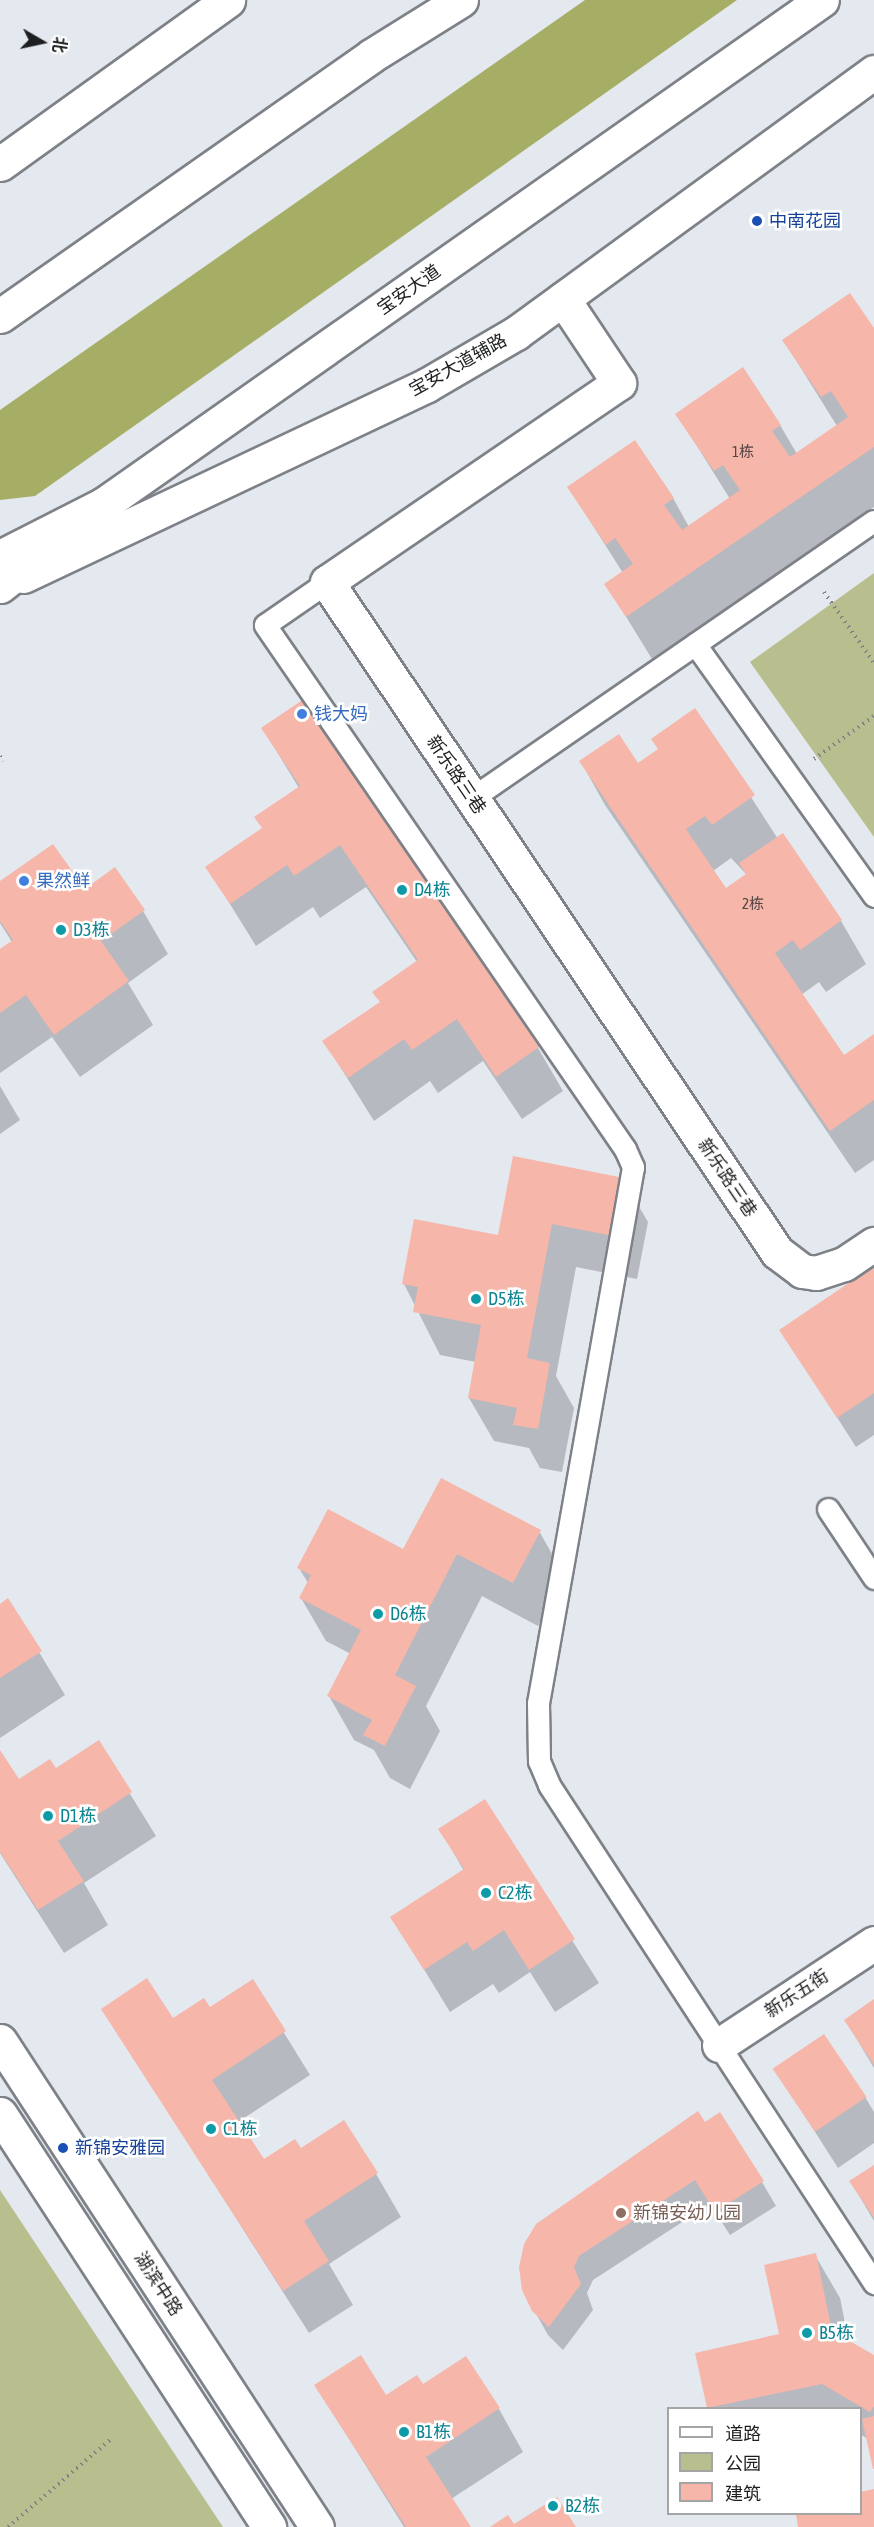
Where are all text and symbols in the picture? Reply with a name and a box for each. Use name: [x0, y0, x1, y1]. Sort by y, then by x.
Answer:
north arrow: [12, 12, 72, 72]
text: 北: [50, 35, 70, 54]
place label: 中南花园: [769, 210, 841, 232]
marker: 中南花园: [750, 214, 764, 228]
street label: 宝安大道: [373, 261, 445, 319]
street label: 宝安大道辅路: [406, 329, 510, 401]
house number: 1栋: [732, 443, 754, 461]
place label: 钱大妈: [314, 703, 368, 725]
marker: 钱大妈: [295, 707, 309, 721]
street label: 新乐路三巷: [422, 732, 490, 818]
place label: 果然鲜: [36, 870, 90, 892]
marker: 果然鲜: [17, 874, 31, 888]
place label: D4栋: [414, 879, 451, 901]
marker: D4栋: [395, 883, 409, 897]
house number: 2栋: [742, 895, 764, 913]
place label: D3栋: [73, 919, 110, 941]
marker: D3栋: [54, 923, 68, 937]
street label: 新乐路三巷: [693, 1135, 761, 1221]
place label: D5栋: [488, 1288, 525, 1310]
marker: D5栋: [469, 1292, 483, 1306]
place label: D6栋: [390, 1603, 427, 1625]
marker: D6栋: [371, 1607, 385, 1621]
place label: D1栋: [60, 1805, 97, 1827]
marker: D1栋: [41, 1809, 55, 1823]
place label: C2栋: [498, 1882, 533, 1904]
marker: C2栋: [479, 1886, 493, 1900]
street label: 新乐五街: [761, 1965, 833, 2023]
place label: C1栋: [223, 2118, 258, 2140]
marker: C1栋: [204, 2122, 218, 2136]
place label: 新锦安雅园: [75, 2137, 165, 2159]
marker: 新锦安雅园: [56, 2141, 70, 2155]
place label: 新锦安幼儿园: [633, 2202, 741, 2224]
marker: 新锦安幼儿园: [614, 2206, 628, 2220]
street label: 湖滨中路: [129, 2248, 187, 2320]
place label: B5栋: [819, 2322, 854, 2344]
marker: B5栋: [800, 2326, 814, 2340]
legend: [667, 2407, 862, 2515]
place label: B1栋: [416, 2421, 451, 2443]
text: 道路: [725, 2423, 761, 2444]
marker: B1栋: [397, 2425, 411, 2439]
text: 公园: [725, 2453, 761, 2474]
text: 建筑: [725, 2483, 761, 2504]
place label: B2栋: [565, 2495, 600, 2517]
marker: B2栋: [546, 2499, 560, 2513]

